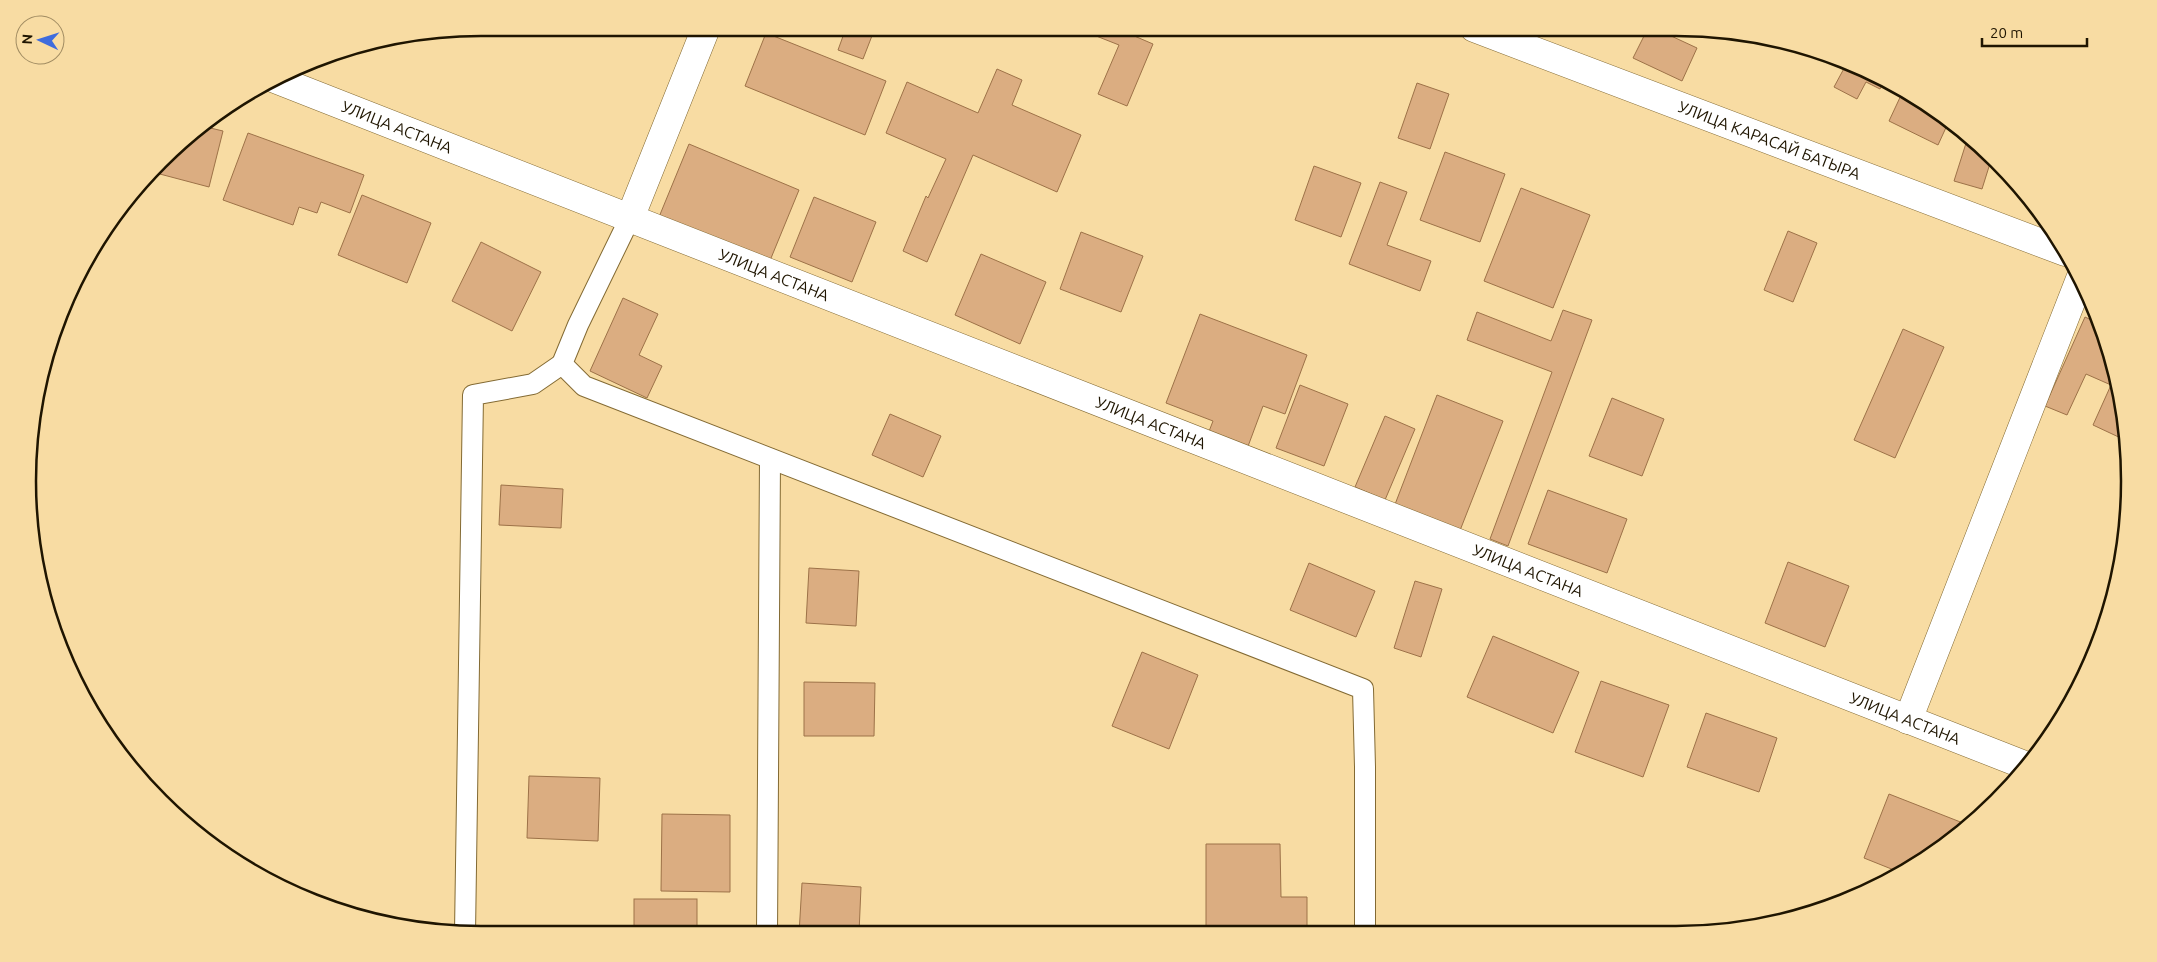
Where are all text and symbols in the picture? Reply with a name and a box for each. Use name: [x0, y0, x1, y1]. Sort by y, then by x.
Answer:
north arrow: [15, 15, 65, 65]
scale bar: [1982, 15, 2087, 47]
text: 20 m: [1990, 24, 2023, 41]
text: N: [19, 33, 35, 45]
street label: УЛИЦА АСТАНА: [339, 97, 455, 157]
street label: УЛИЦА КАРАСАЙ БАТЫРА: [1676, 97, 1864, 183]
street label: УЛИЦА АСТАНА: [716, 245, 832, 305]
street label: УЛИЦА АСТАНА: [1093, 393, 1209, 452]
street label: УЛИЦА АСТАНА: [1470, 541, 1586, 600]
street label: УЛИЦА АСТАНА: [1847, 689, 1963, 748]

